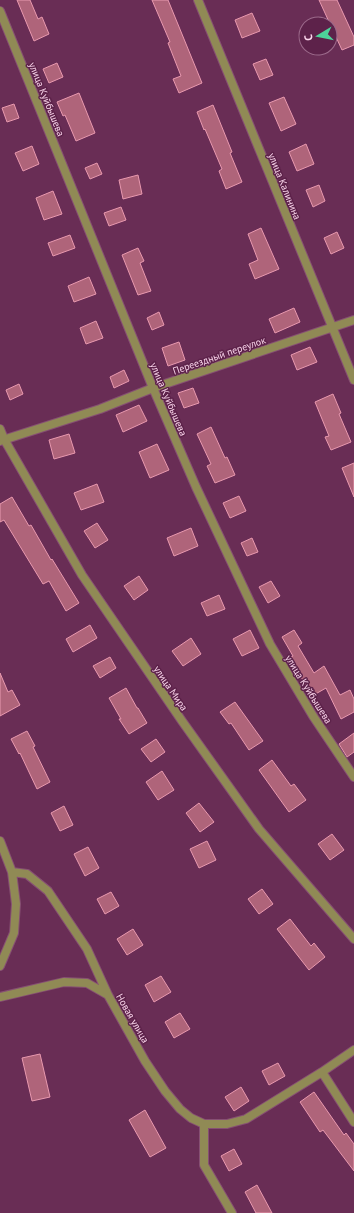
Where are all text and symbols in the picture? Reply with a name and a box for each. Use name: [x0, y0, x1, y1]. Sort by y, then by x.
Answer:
north arrow: [298, 16, 338, 56]
text: С: [301, 33, 316, 42]
street label: улица Куйбышева: [26, 60, 67, 138]
street label: улица Калинина: [265, 151, 304, 222]
street label: Переездный переулок: [171, 333, 268, 377]
street label: улица Куйбышева: [147, 360, 190, 438]
street label: улица Куйбышева: [282, 652, 335, 726]
street label: улица Мира: [151, 663, 190, 713]
street label: Новая улица: [113, 991, 152, 1045]

